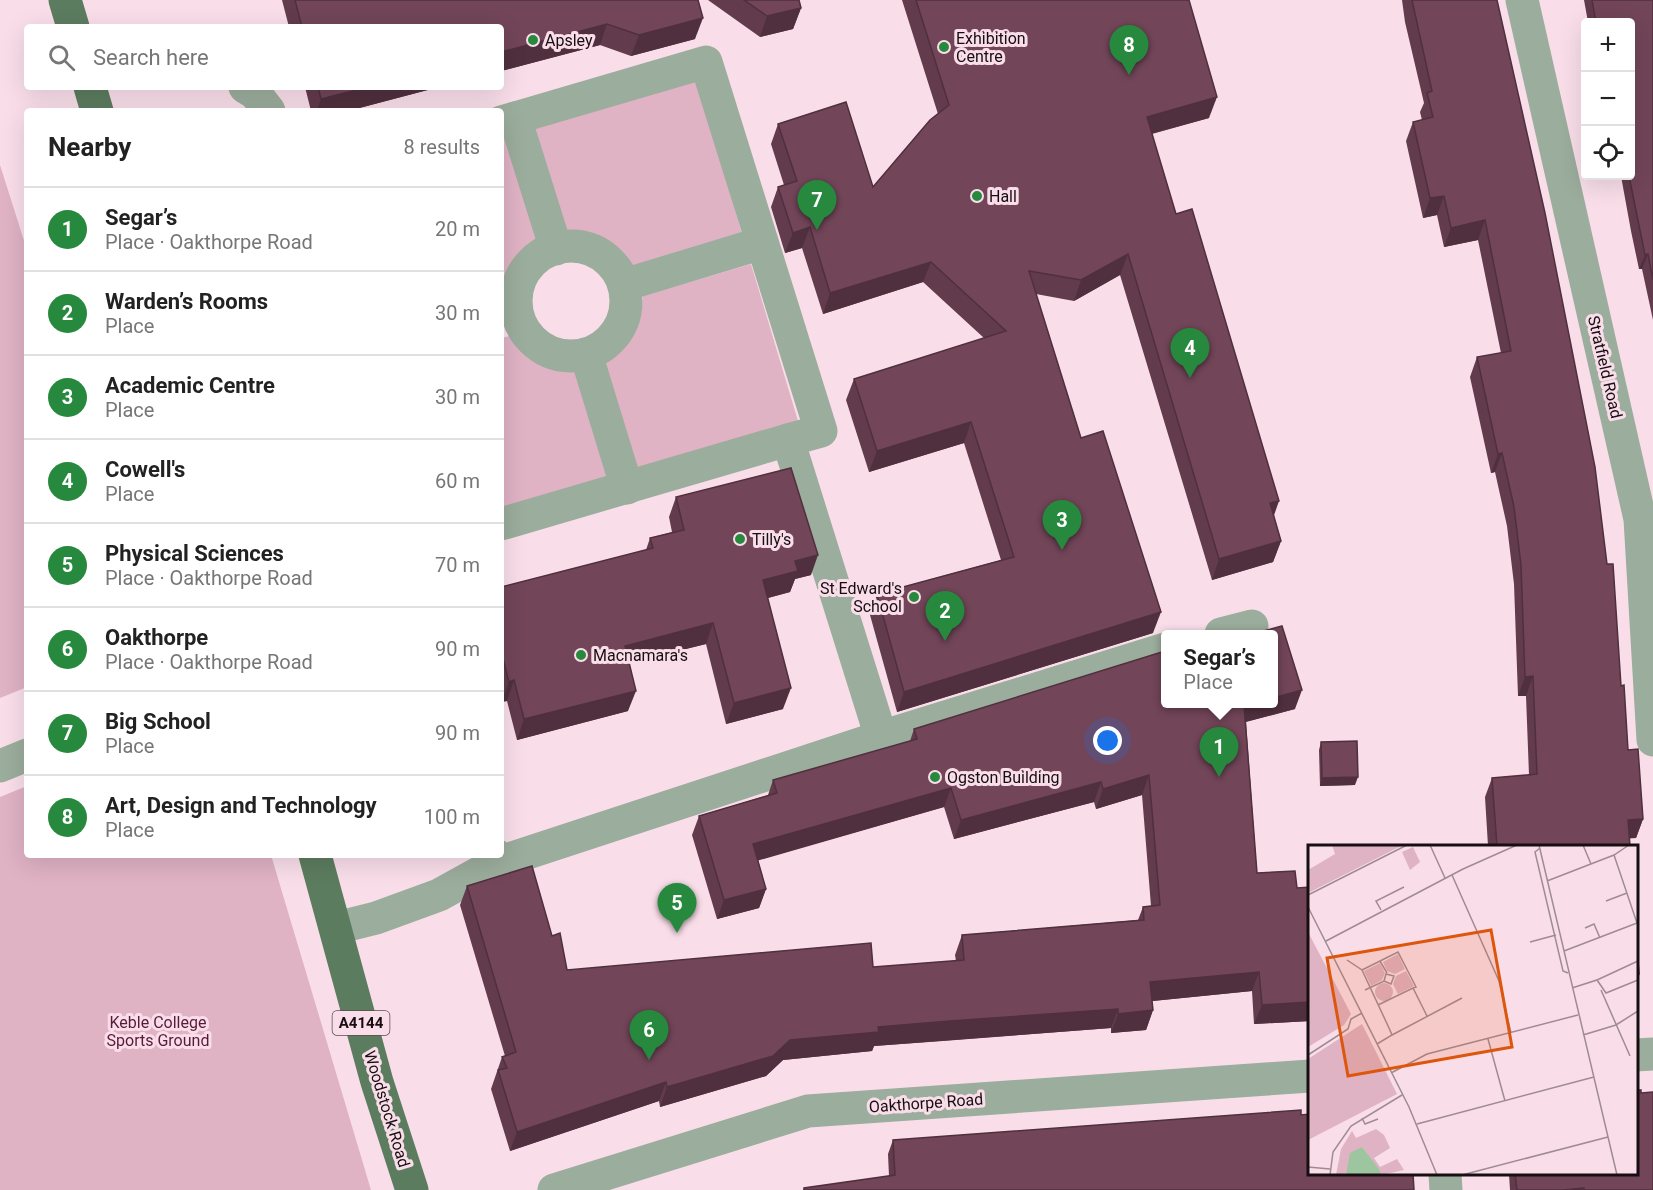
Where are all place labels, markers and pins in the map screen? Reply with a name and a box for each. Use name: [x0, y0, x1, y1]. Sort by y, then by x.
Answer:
pin: 8: [1110, 26, 1148, 75]
place label: Exhibition Centre: [956, 29, 1026, 66]
place label: Apsley: [545, 31, 593, 50]
marker: Apsley: [526, 33, 540, 47]
marker: Exhibition Centre: [937, 40, 951, 54]
pin: 7: [798, 180, 836, 230]
place label: Hall: [989, 187, 1017, 206]
marker: Hall: [970, 189, 984, 203]
pin: 4: [1170, 328, 1210, 378]
pin: 3: [1042, 500, 1082, 550]
place label: Tilly's: [752, 530, 791, 549]
marker: Tilly's: [733, 532, 747, 546]
place label: St Edward's School: [820, 579, 902, 616]
marker: St Edward's School: [907, 590, 921, 604]
pin: 2: [926, 592, 964, 641]
place label: Macnamara's: [593, 646, 688, 665]
marker: Macnamara's: [574, 648, 588, 662]
pin: 1: [1200, 728, 1238, 777]
place label: Ogston Building: [947, 768, 1060, 787]
marker: Ogston Building: [928, 770, 942, 784]
pin: 5: [658, 884, 696, 933]
pin: 6: [630, 1010, 668, 1060]

